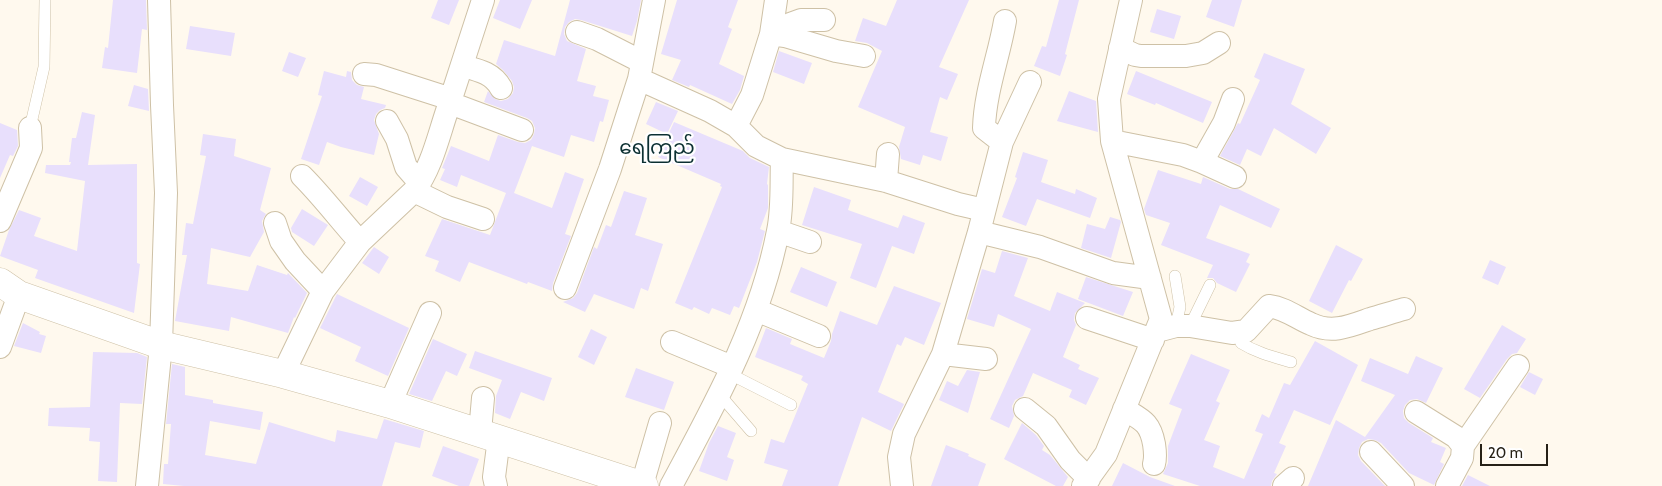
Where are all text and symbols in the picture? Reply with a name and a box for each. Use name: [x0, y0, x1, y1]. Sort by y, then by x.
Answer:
district label: ရေကြည်: [619, 136, 695, 160]
scale bar: [1482, 434, 1550, 466]
text: 20 m: [1488, 444, 1523, 462]

